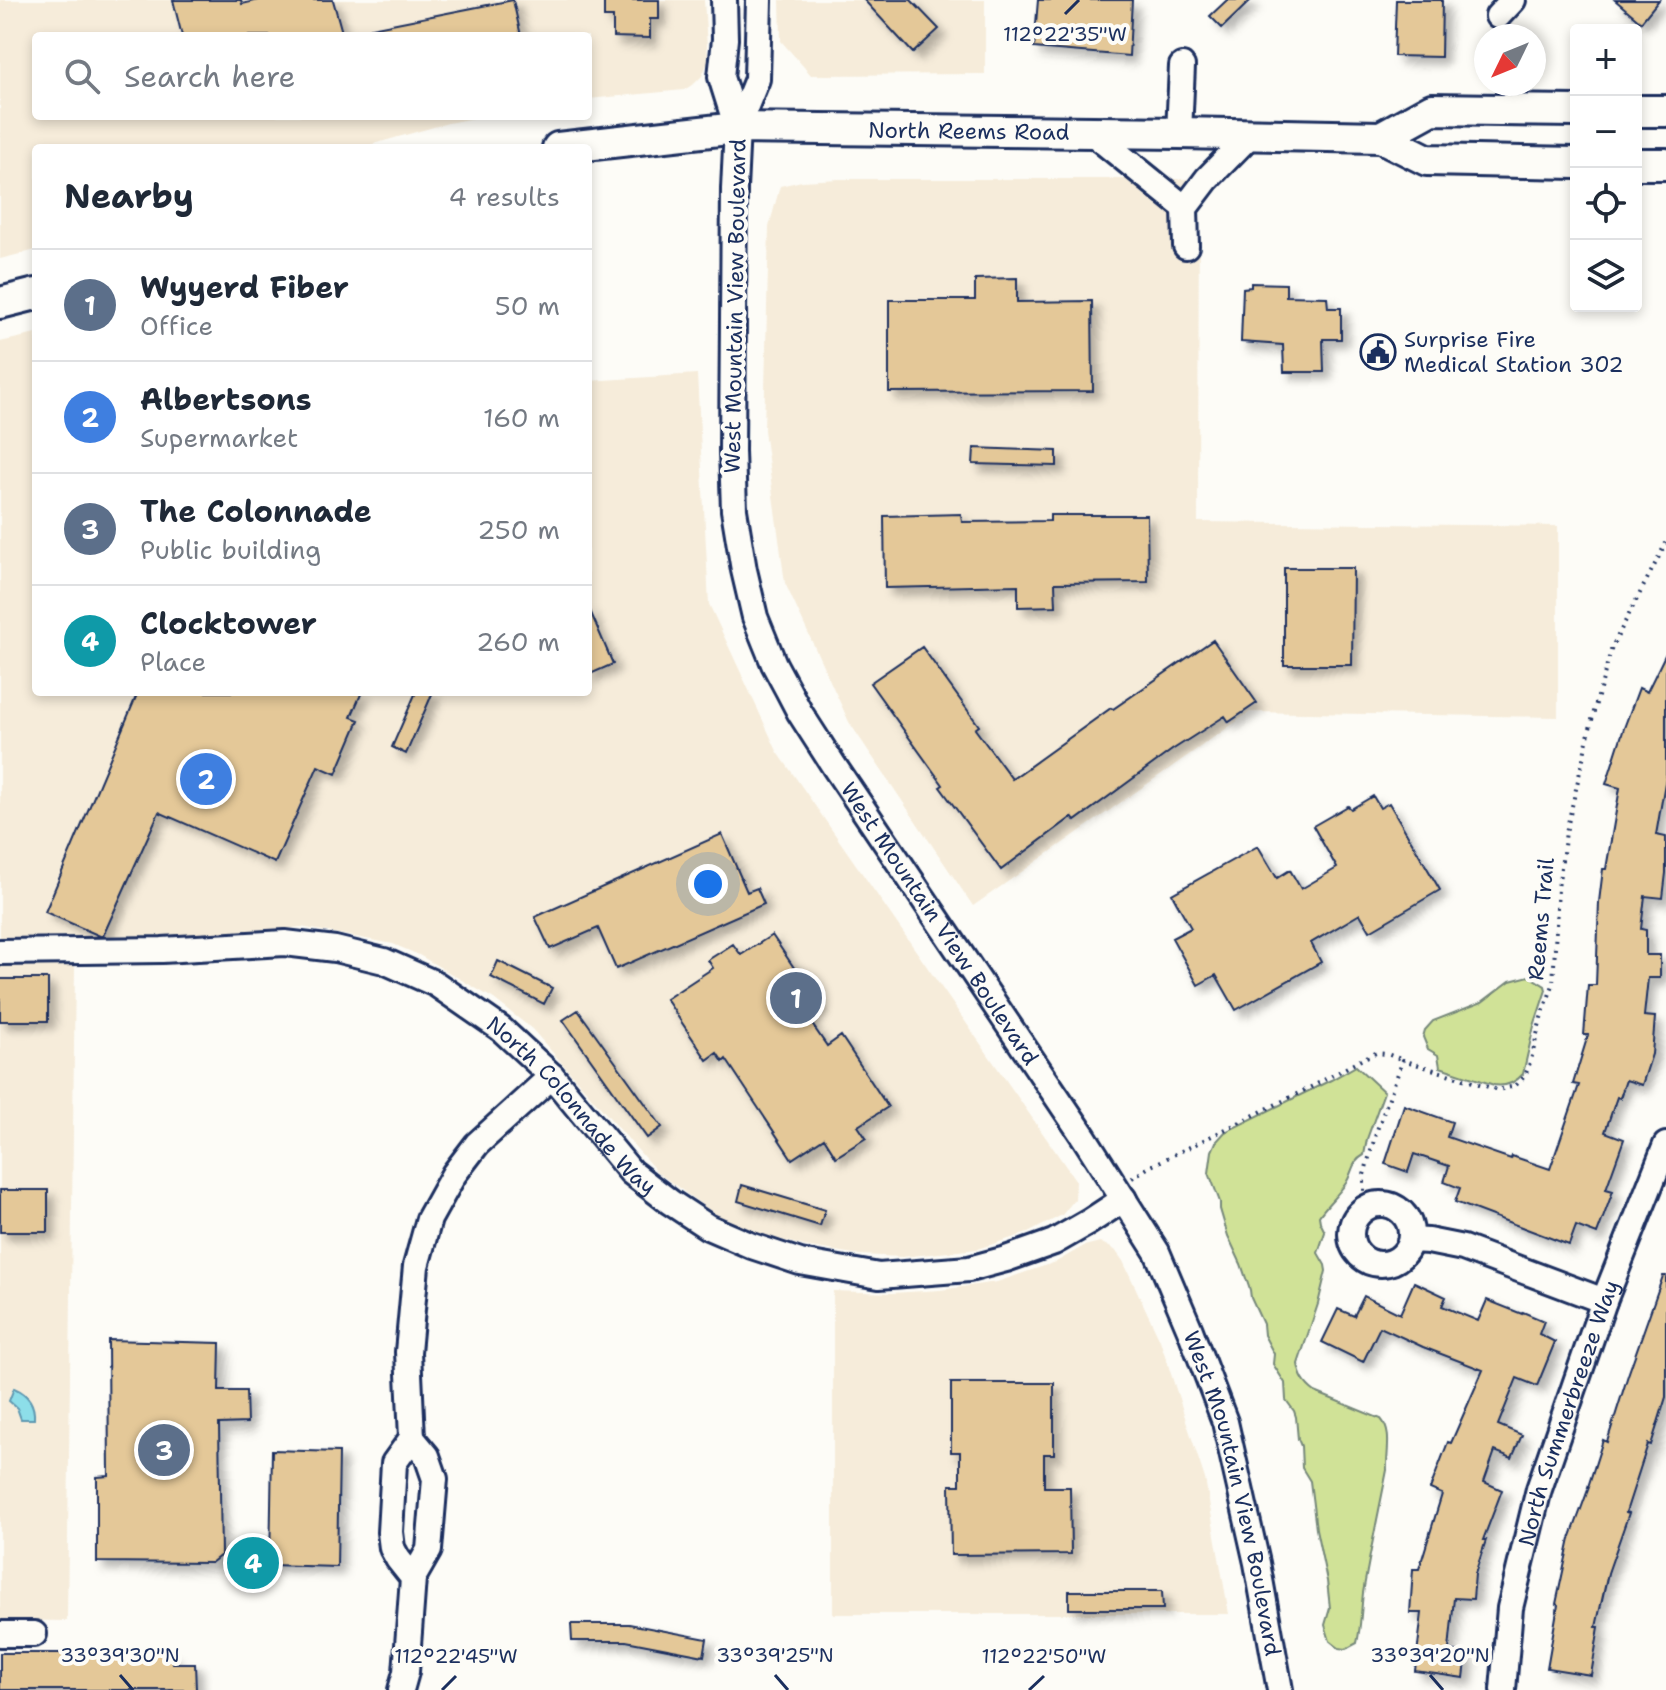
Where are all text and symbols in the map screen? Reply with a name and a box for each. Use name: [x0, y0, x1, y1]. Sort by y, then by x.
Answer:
text: 112°22'35"W: [1003, 21, 1127, 47]
north arrow: [1474, 24, 1546, 96]
map controls: [1570, 24, 1642, 312]
button: +: [1570, 24, 1642, 96]
search box: [32, 32, 592, 120]
icon: search: [60, 54, 104, 98]
text: Search here: [124, 56, 295, 97]
button: −: [1570, 96, 1642, 168]
street label: North Reems Road: [868, 115, 1070, 146]
street label: West Mountain View Boulevard: [718, 138, 752, 474]
button: locate: [1570, 168, 1642, 240]
text: Nearby: [64, 173, 194, 219]
text: 4 results: [448, 179, 560, 214]
button: layers: [1570, 240, 1642, 312]
text: Wyyerd Fiber: [140, 267, 349, 308]
text: 1: [84, 288, 96, 323]
text: 50 m: [495, 288, 560, 323]
text: Office: [140, 308, 213, 343]
place label: Surprise Fire Medical Station 302: [1404, 325, 1624, 379]
public building icon: Surprise Fire Medical Station 302: [1359, 333, 1397, 371]
text: Albertsons: [140, 379, 311, 420]
text: 2: [81, 400, 99, 435]
text: 160 m: [483, 400, 560, 435]
text: Supermarket: [140, 420, 298, 455]
text: The Colonnade: [140, 491, 372, 532]
text: 3: [81, 512, 99, 547]
text: 250 m: [477, 512, 560, 547]
text: Public building: [140, 532, 321, 567]
text: Clocktower: [140, 603, 317, 644]
text: 4: [81, 624, 99, 659]
text: 260 m: [476, 624, 560, 659]
text: Place: [140, 644, 206, 679]
pin: 2: [180, 749, 232, 809]
street label: West Mountain View Boulevard: [834, 776, 1046, 1070]
street label: Reems Trail: [1521, 856, 1561, 982]
your location: [688, 864, 728, 904]
pin: 1: [770, 968, 822, 1028]
street label: North Colonnade Way: [481, 1009, 662, 1201]
street label: North Summerbreeze Way: [1511, 1275, 1626, 1549]
street label: West Mountain View Boulevard: [1177, 1327, 1288, 1658]
pin: 3: [138, 1420, 190, 1480]
pin: 4: [227, 1533, 279, 1593]
text: 33°39'30"N: [60, 1642, 180, 1668]
text: 33°39'25"N: [716, 1642, 834, 1668]
text: 33°39'20"N: [1370, 1642, 1490, 1668]
text: 112°22'45"W: [394, 1643, 518, 1669]
text: 112°22'50"W: [981, 1643, 1107, 1669]

